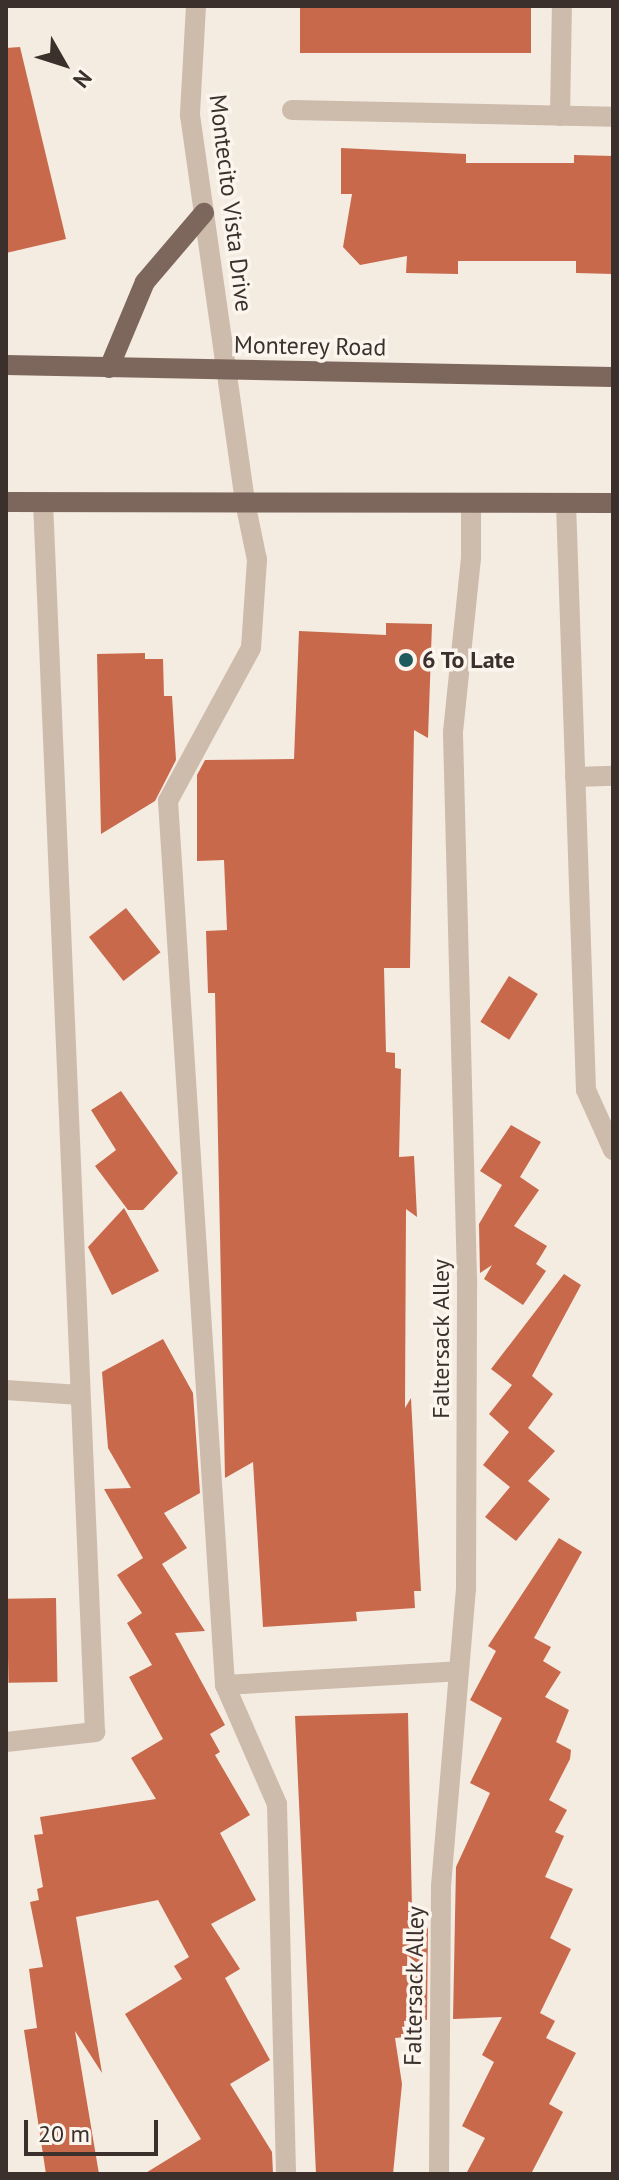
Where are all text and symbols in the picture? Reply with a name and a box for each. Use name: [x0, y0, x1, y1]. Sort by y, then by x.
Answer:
north arrow: [24, 24, 104, 104]
text: N: [67, 65, 98, 94]
street label: Montecito Vista Drive: [203, 92, 259, 314]
street label: Monterey Road: [233, 330, 387, 362]
place label: 6 To Late: [422, 646, 516, 674]
marker: 6 To Late: [397, 651, 415, 669]
street label: Faltersack Alley: [427, 1258, 455, 1420]
street label: Faltersack Alley: [398, 1905, 430, 2067]
scale bar: [28, 2104, 162, 2154]
text: 20 m: [38, 2118, 90, 2149]

